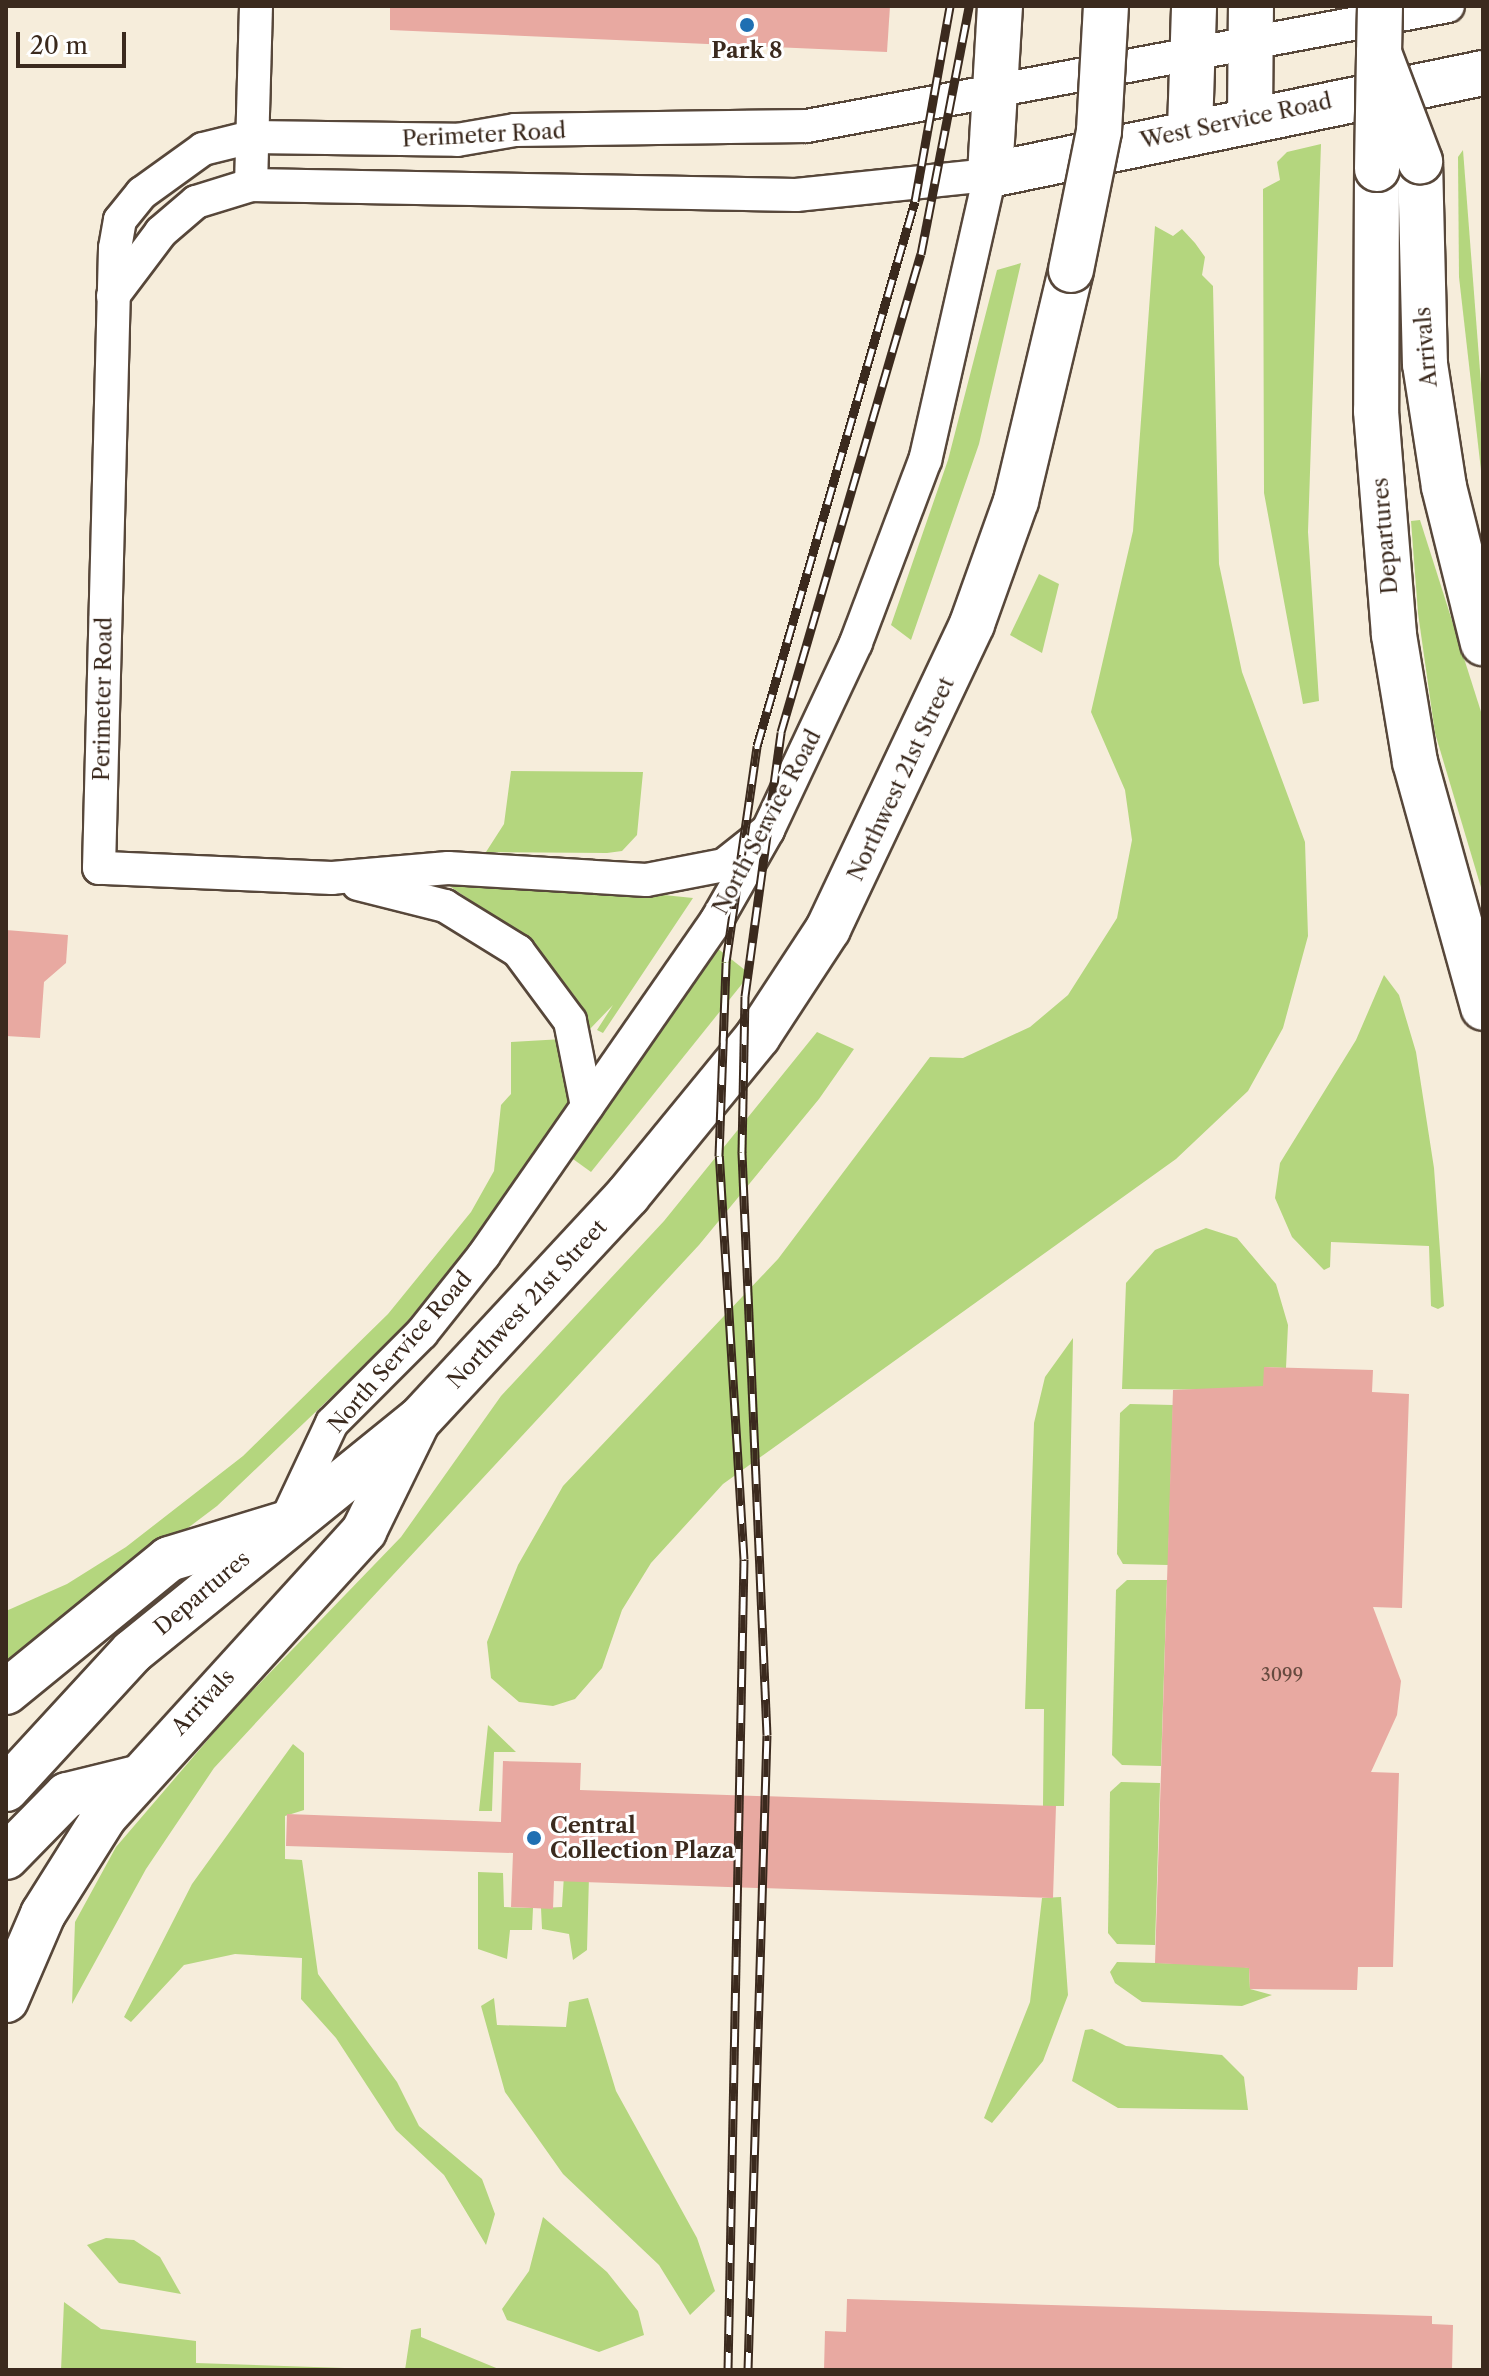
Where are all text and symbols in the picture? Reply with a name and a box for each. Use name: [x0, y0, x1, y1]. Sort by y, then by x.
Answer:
scale bar: [20, 16, 130, 66]
marker: Park 8: [738, 16, 756, 34]
text: 20 m: [30, 31, 88, 60]
place label: Park 8: [711, 38, 783, 64]
street label: West Service Road: [1138, 88, 1334, 154]
street label: Perimeter Road: [401, 118, 567, 152]
street label: Arrivals: [1409, 306, 1443, 388]
street label: Departures: [1367, 477, 1403, 595]
street label: Perimeter Road: [88, 616, 118, 782]
street label: Northwest 21st Street: [842, 673, 960, 885]
street label: North Service Road: [707, 725, 827, 919]
street label: Northwest 21st Street: [442, 1214, 612, 1394]
street label: North Service Road: [323, 1266, 477, 1438]
street label: Departures: [149, 1545, 255, 1641]
street label: Arrivals: [166, 1664, 240, 1740]
house number: 3099: [1261, 1664, 1303, 1686]
place label: Central Collection Plaza: [550, 1812, 734, 1864]
marker: Central Collection Plaza: [525, 1829, 543, 1847]

